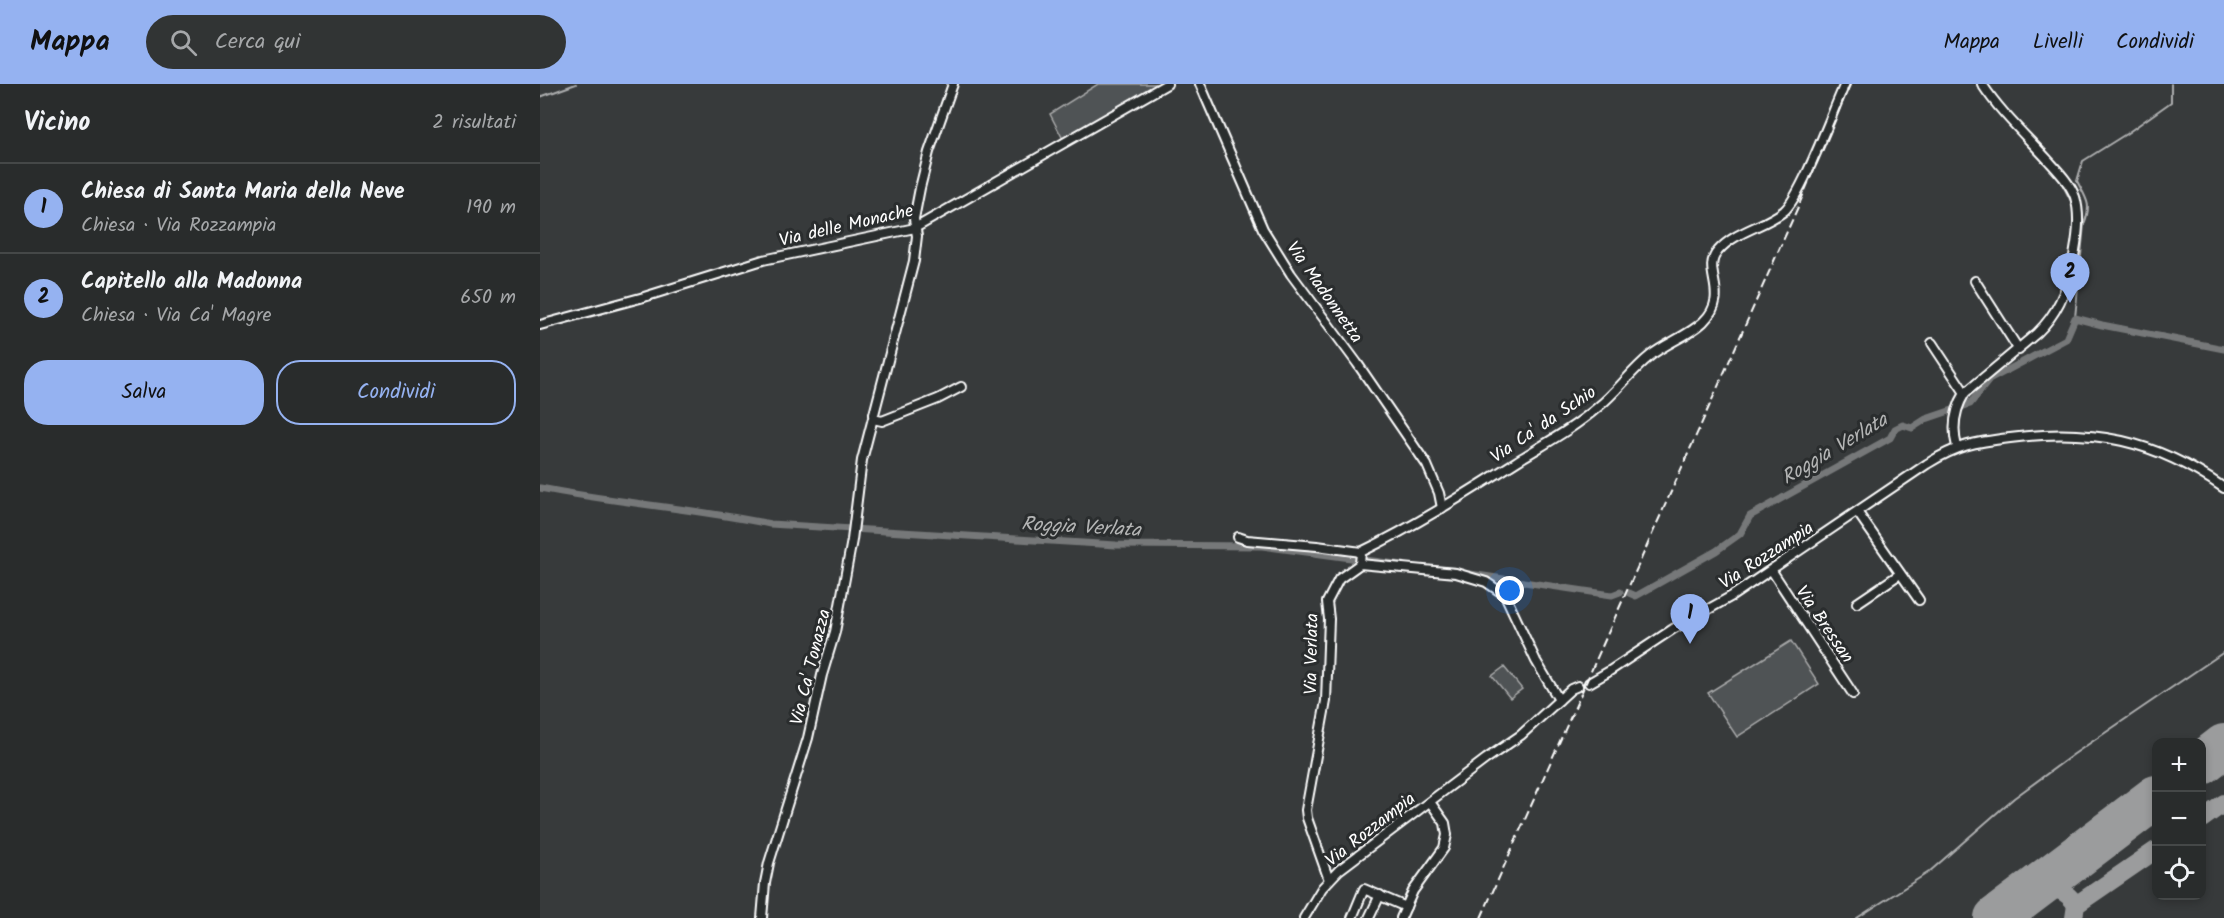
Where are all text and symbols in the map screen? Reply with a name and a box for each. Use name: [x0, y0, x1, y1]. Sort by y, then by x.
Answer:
search box: [146, 15, 566, 69]
text: Mappa: [30, 20, 110, 65]
text: Cerca qui: [215, 25, 300, 60]
icon: search: [167, 26, 200, 59]
text: Mappa: [1943, 26, 2000, 59]
text: Livelli: [2033, 26, 2083, 59]
text: Condividi: [2116, 26, 2194, 59]
text: Vicino: [24, 102, 90, 144]
text: 2 risultati: [432, 107, 516, 139]
text: Chiesa di Santa Maria della Neve: [81, 175, 404, 210]
text: 1: [40, 192, 47, 224]
text: 190 m: [466, 192, 516, 224]
street label: Via delle Monache: [776, 197, 916, 256]
text: Chiesa · Via Rozzampia: [81, 210, 276, 242]
street label: Via Madonnetta: [1278, 236, 1370, 350]
pin: 2: [2050, 254, 2090, 303]
text: Capitello alla Madonna: [81, 265, 302, 300]
text: 2: [38, 282, 49, 314]
text: 650 m: [460, 282, 516, 314]
text: Chiesa · Via Ca' Magre: [81, 300, 272, 332]
button: Salva: [24, 360, 264, 425]
button: Condividi: [276, 360, 516, 425]
street label: Via Ca' da Schio: [1485, 379, 1603, 472]
water label: Roggia Verlata: [1776, 404, 1896, 494]
water label: Roggia Verlata: [1020, 509, 1143, 547]
street label: Via Rozzampia: [1714, 515, 1820, 598]
your location: [1495, 576, 1524, 605]
street label: Via Bressan: [1787, 580, 1860, 670]
pin: 1: [1670, 594, 1710, 644]
street label: Via Ca' Tonazza: [783, 606, 840, 728]
street label: Via Verlata: [1297, 613, 1328, 695]
map controls: [2152, 738, 2206, 900]
button: +: [2152, 738, 2206, 792]
street label: Via Rozzampia: [1319, 785, 1422, 875]
button: −: [2152, 792, 2206, 846]
button: locate: [2152, 846, 2206, 900]

